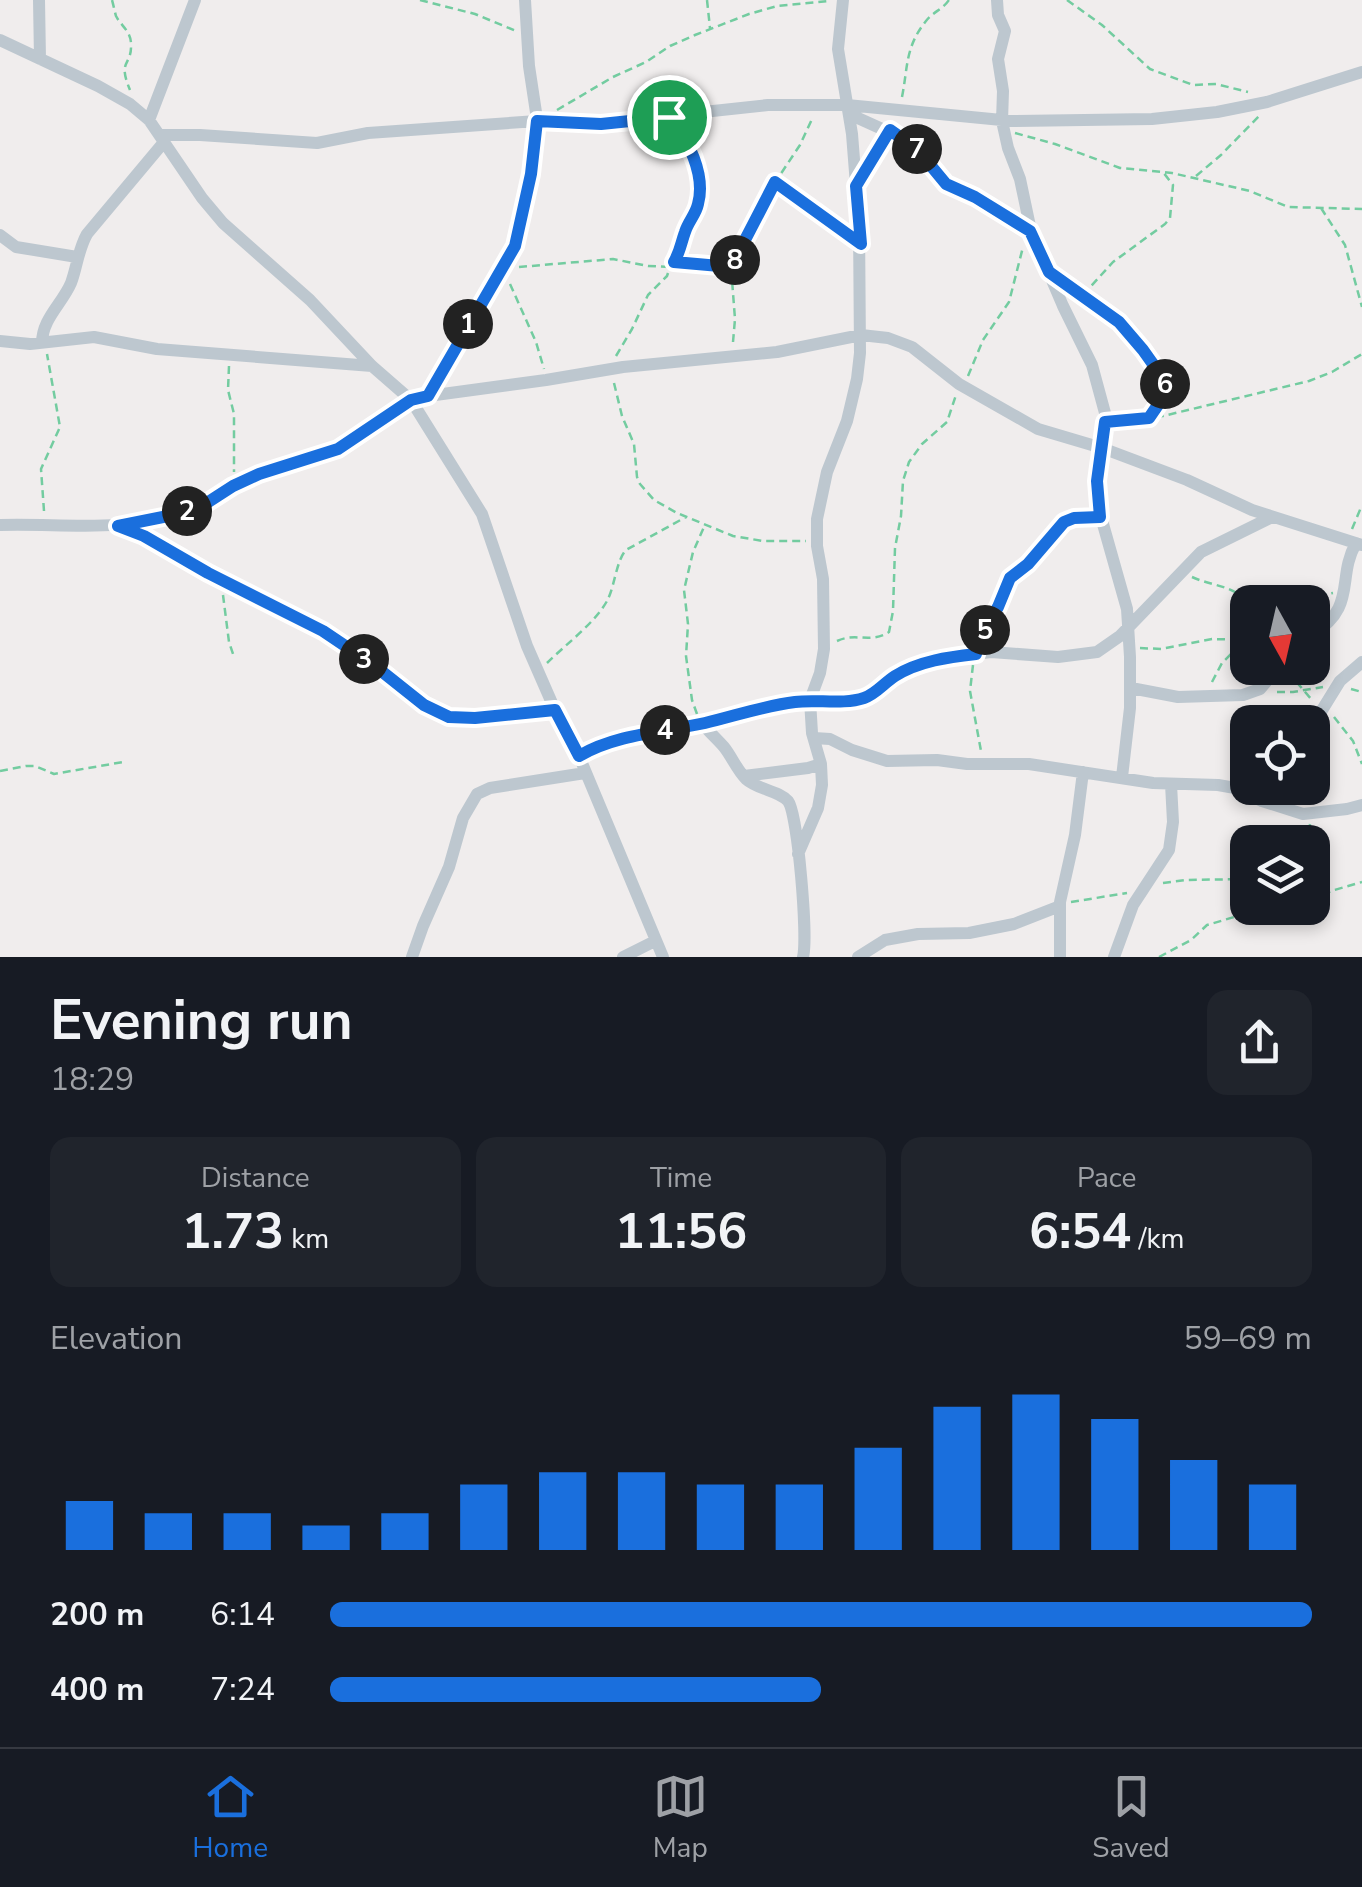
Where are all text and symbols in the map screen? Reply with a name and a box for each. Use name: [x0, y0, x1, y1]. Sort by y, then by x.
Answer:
pin: [627, 75, 712, 160]
icon: arrive: [642, 90, 697, 145]
pin: 7: [892, 124, 942, 174]
text: 7: [909, 130, 925, 168]
pin: 8: [710, 235, 760, 285]
text: 8: [727, 241, 743, 279]
pin: 1: [443, 299, 493, 349]
text: 1: [460, 305, 476, 343]
pin: 6: [1140, 359, 1190, 409]
text: 6: [1157, 365, 1173, 403]
pin: 2: [162, 486, 212, 536]
text: 2: [179, 492, 195, 530]
north arrow: [1230, 585, 1330, 685]
map controls: [1230, 585, 1330, 925]
pin: 5: [960, 605, 1010, 655]
text: 5: [977, 611, 993, 649]
pin: 3: [339, 634, 389, 684]
text: 3: [356, 640, 372, 678]
pin: 4: [640, 705, 690, 755]
button: locate: [1230, 705, 1330, 805]
text: 4: [657, 711, 673, 749]
button: layers: [1230, 825, 1330, 925]
text: Evening run: [50, 983, 353, 1058]
button: share: [1207, 990, 1312, 1095]
text: 18:29: [50, 1058, 134, 1101]
text: Distance: [201, 1159, 310, 1197]
text: Time: [650, 1159, 712, 1197]
text: Pace: [1077, 1159, 1136, 1197]
text: 1.73: [182, 1197, 284, 1266]
text: 11:56: [615, 1197, 747, 1266]
text: 6:54: [1029, 1197, 1131, 1266]
text: km: [284, 1220, 329, 1258]
text: /km: [1131, 1220, 1184, 1258]
text: Elevation: [50, 1317, 183, 1360]
text: 59–69 m: [1184, 1317, 1312, 1360]
text: 200 m: [50, 1593, 144, 1636]
text: 6:14: [210, 1593, 275, 1636]
text: 400 m: [50, 1668, 144, 1711]
text: 7:24: [210, 1668, 275, 1711]
tab: Home: [192, 1769, 268, 1867]
tab: Map: [653, 1769, 708, 1867]
tab: Saved: [1092, 1769, 1170, 1867]

